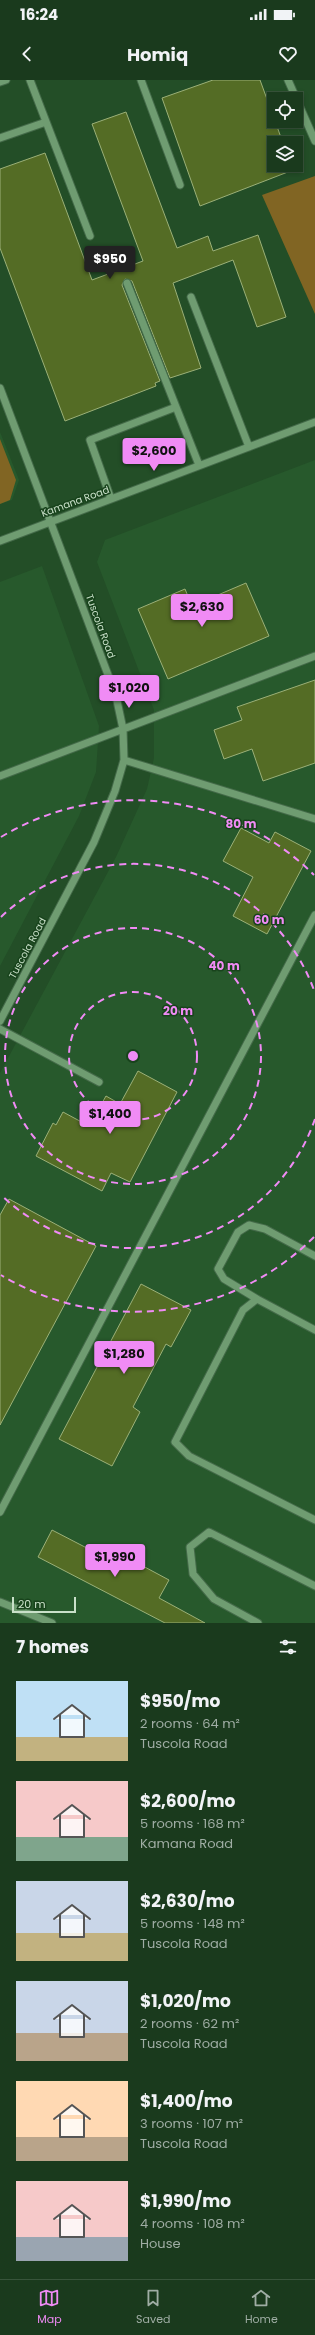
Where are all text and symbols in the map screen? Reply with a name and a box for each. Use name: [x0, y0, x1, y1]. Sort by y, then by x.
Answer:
text: 16:24: [20, 4, 58, 25]
text: Homiq: [127, 42, 188, 67]
icon: back: [16, 43, 38, 65]
icon: heart: [277, 43, 299, 65]
map controls: [267, 92, 303, 172]
button: locate: [267, 92, 303, 128]
button: layers: [267, 136, 303, 172]
pin: $950: [86, 246, 134, 280]
text: $950: [93, 249, 127, 268]
pin: $2,600: [121, 438, 187, 472]
text: $2,600: [132, 441, 176, 460]
street label: Kamana Road: [39, 482, 111, 521]
street label: Tuscola Road: [82, 592, 119, 660]
pin: $2,630: [169, 594, 235, 628]
text: $2,630: [180, 597, 224, 616]
pin: $1,020: [96, 675, 162, 709]
text: $1,020: [108, 678, 150, 697]
text: 80 m: [226, 815, 257, 832]
text: 60 m: [254, 911, 285, 928]
street label: Tuscola Road: [5, 915, 50, 982]
text: 40 m: [208, 957, 240, 974]
text: 20 m: [163, 1002, 193, 1019]
centre of rings: [126, 1049, 140, 1063]
pin: $1,400: [77, 1101, 143, 1135]
text: $1,400: [89, 1104, 131, 1123]
pin: $1,280: [91, 1341, 157, 1375]
text: $1,280: [103, 1344, 145, 1363]
pin: $1,990: [82, 1544, 148, 1578]
text: $1,990: [94, 1547, 136, 1566]
scale bar: [12, 1595, 76, 1614]
text: 20 m: [18, 1596, 46, 1612]
text: 7 homes: [16, 1635, 89, 1659]
icon: filters: [277, 1636, 299, 1658]
text: $950/mo: [140, 1689, 220, 1713]
icon: home: [48, 1697, 96, 1745]
text: 2 rooms · 64 m²: [140, 1714, 240, 1733]
text: Tuscola Road: [140, 1734, 228, 1753]
text: $2,600/mo: [140, 1789, 235, 1813]
icon: home: [48, 1797, 96, 1845]
text: 5 rooms · 168 m²: [140, 1814, 245, 1833]
text: Kamana Road: [140, 1834, 233, 1853]
text: $2,630/mo: [140, 1889, 235, 1913]
icon: home: [48, 1897, 96, 1945]
text: 5 rooms · 148 m²: [140, 1914, 245, 1933]
text: Tuscola Road: [140, 1934, 228, 1953]
text: $1,020/mo: [140, 1989, 231, 2013]
icon: home: [48, 1997, 96, 2045]
text: 2 rooms · 62 m²: [140, 2014, 239, 2033]
text: Tuscola Road: [140, 2034, 228, 2053]
text: $1,400/mo: [140, 2089, 233, 2113]
icon: home: [48, 2097, 96, 2145]
text: 3 rooms · 107 m²: [140, 2114, 243, 2133]
text: Tuscola Road: [140, 2134, 228, 2153]
text: $1,990/mo: [140, 2189, 231, 2213]
icon: home: [48, 2197, 96, 2245]
text: 4 rooms · 108 m²: [140, 2214, 245, 2233]
text: House: [140, 2234, 180, 2253]
tab: Map: [37, 2287, 62, 2328]
tab: Saved: [136, 2287, 170, 2328]
tab: Home: [245, 2287, 278, 2328]

